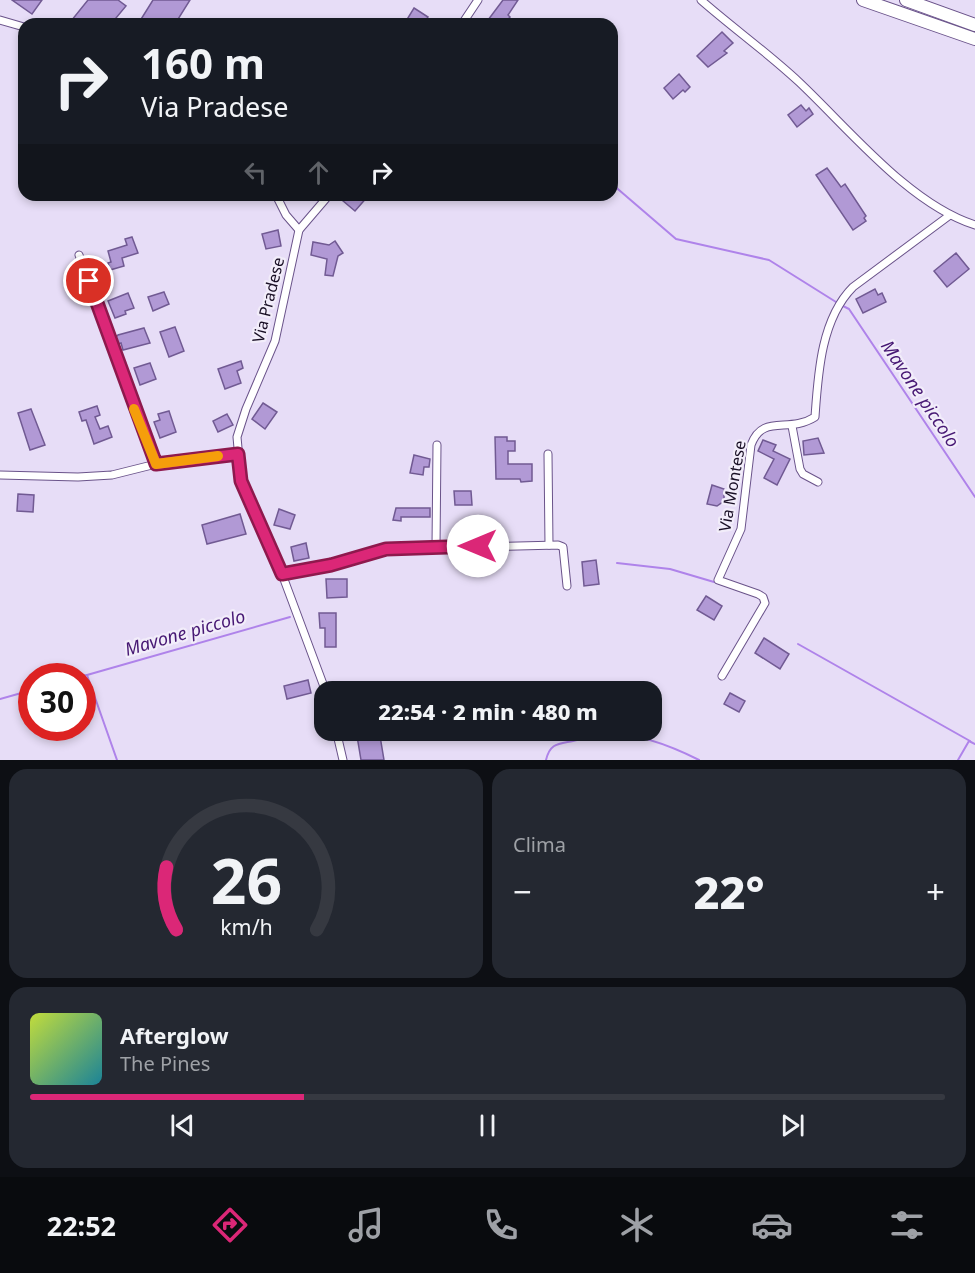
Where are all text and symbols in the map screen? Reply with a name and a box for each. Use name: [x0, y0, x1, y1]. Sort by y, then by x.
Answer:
text: 160 m: [141, 34, 265, 91]
icon: right: [42, 42, 120, 120]
text: Via Pradese: [141, 88, 288, 125]
icon: left: [239, 156, 272, 189]
icon: ahead: [302, 156, 335, 189]
icon: right: [365, 156, 398, 189]
pin: [63, 255, 114, 306]
street label: Via Pradese: [247, 255, 289, 345]
icon: arrive: [72, 264, 105, 297]
water label: Mavone piccolo: [876, 335, 966, 452]
street label: Via Montese: [713, 439, 751, 533]
position arrow: [446, 514, 510, 578]
water label: Mavone piccolo: [122, 603, 248, 661]
speed limit sign: 30: [18, 663, 96, 741]
text: 22:54 · 2 min · 480 m: [378, 696, 598, 726]
text: Clima: [513, 831, 566, 858]
text: 26: [210, 837, 282, 922]
text: 22°: [693, 861, 765, 922]
text: −: [513, 869, 532, 914]
text: +: [926, 869, 945, 914]
text: km/h: [220, 913, 272, 942]
text: Afterglow: [120, 1020, 229, 1050]
text: The Pines: [120, 1050, 210, 1077]
icon: previous: [166, 1109, 199, 1142]
icon: pause: [471, 1109, 504, 1142]
icon: next: [776, 1109, 809, 1142]
icon: directions: [209, 1204, 251, 1246]
icon: music: [345, 1204, 387, 1246]
icon: phone: [480, 1204, 522, 1246]
icon: climate: [616, 1204, 658, 1246]
icon: car: [751, 1204, 793, 1246]
icon: filters: [886, 1204, 928, 1246]
text: 22:52: [47, 1207, 116, 1244]

